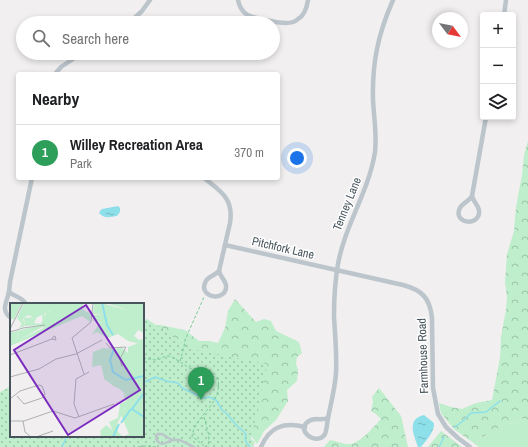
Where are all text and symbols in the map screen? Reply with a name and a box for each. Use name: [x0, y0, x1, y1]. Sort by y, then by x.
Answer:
north arrow: [432, 12, 468, 48]
map controls: [480, 12, 516, 120]
button: +: [480, 12, 516, 48]
search box: [16, 16, 280, 60]
icon: search: [30, 27, 52, 49]
text: Search here: [62, 28, 129, 49]
button: −: [480, 48, 516, 84]
button: layers: [480, 84, 516, 120]
text: Nearby: [32, 87, 79, 110]
text: Willey Recreation Area: [70, 134, 203, 155]
text: 1: [42, 144, 48, 161]
text: 370 m: [234, 144, 264, 161]
your location: [287, 148, 307, 168]
text: Park: [70, 155, 92, 172]
street label: Tenney Lane: [329, 175, 365, 233]
street label: Pitchfork Lane: [250, 233, 316, 263]
inset map: [10, 303, 144, 437]
street label: Farmhouse Road: [414, 318, 432, 394]
pin: 1: [188, 367, 214, 400]

